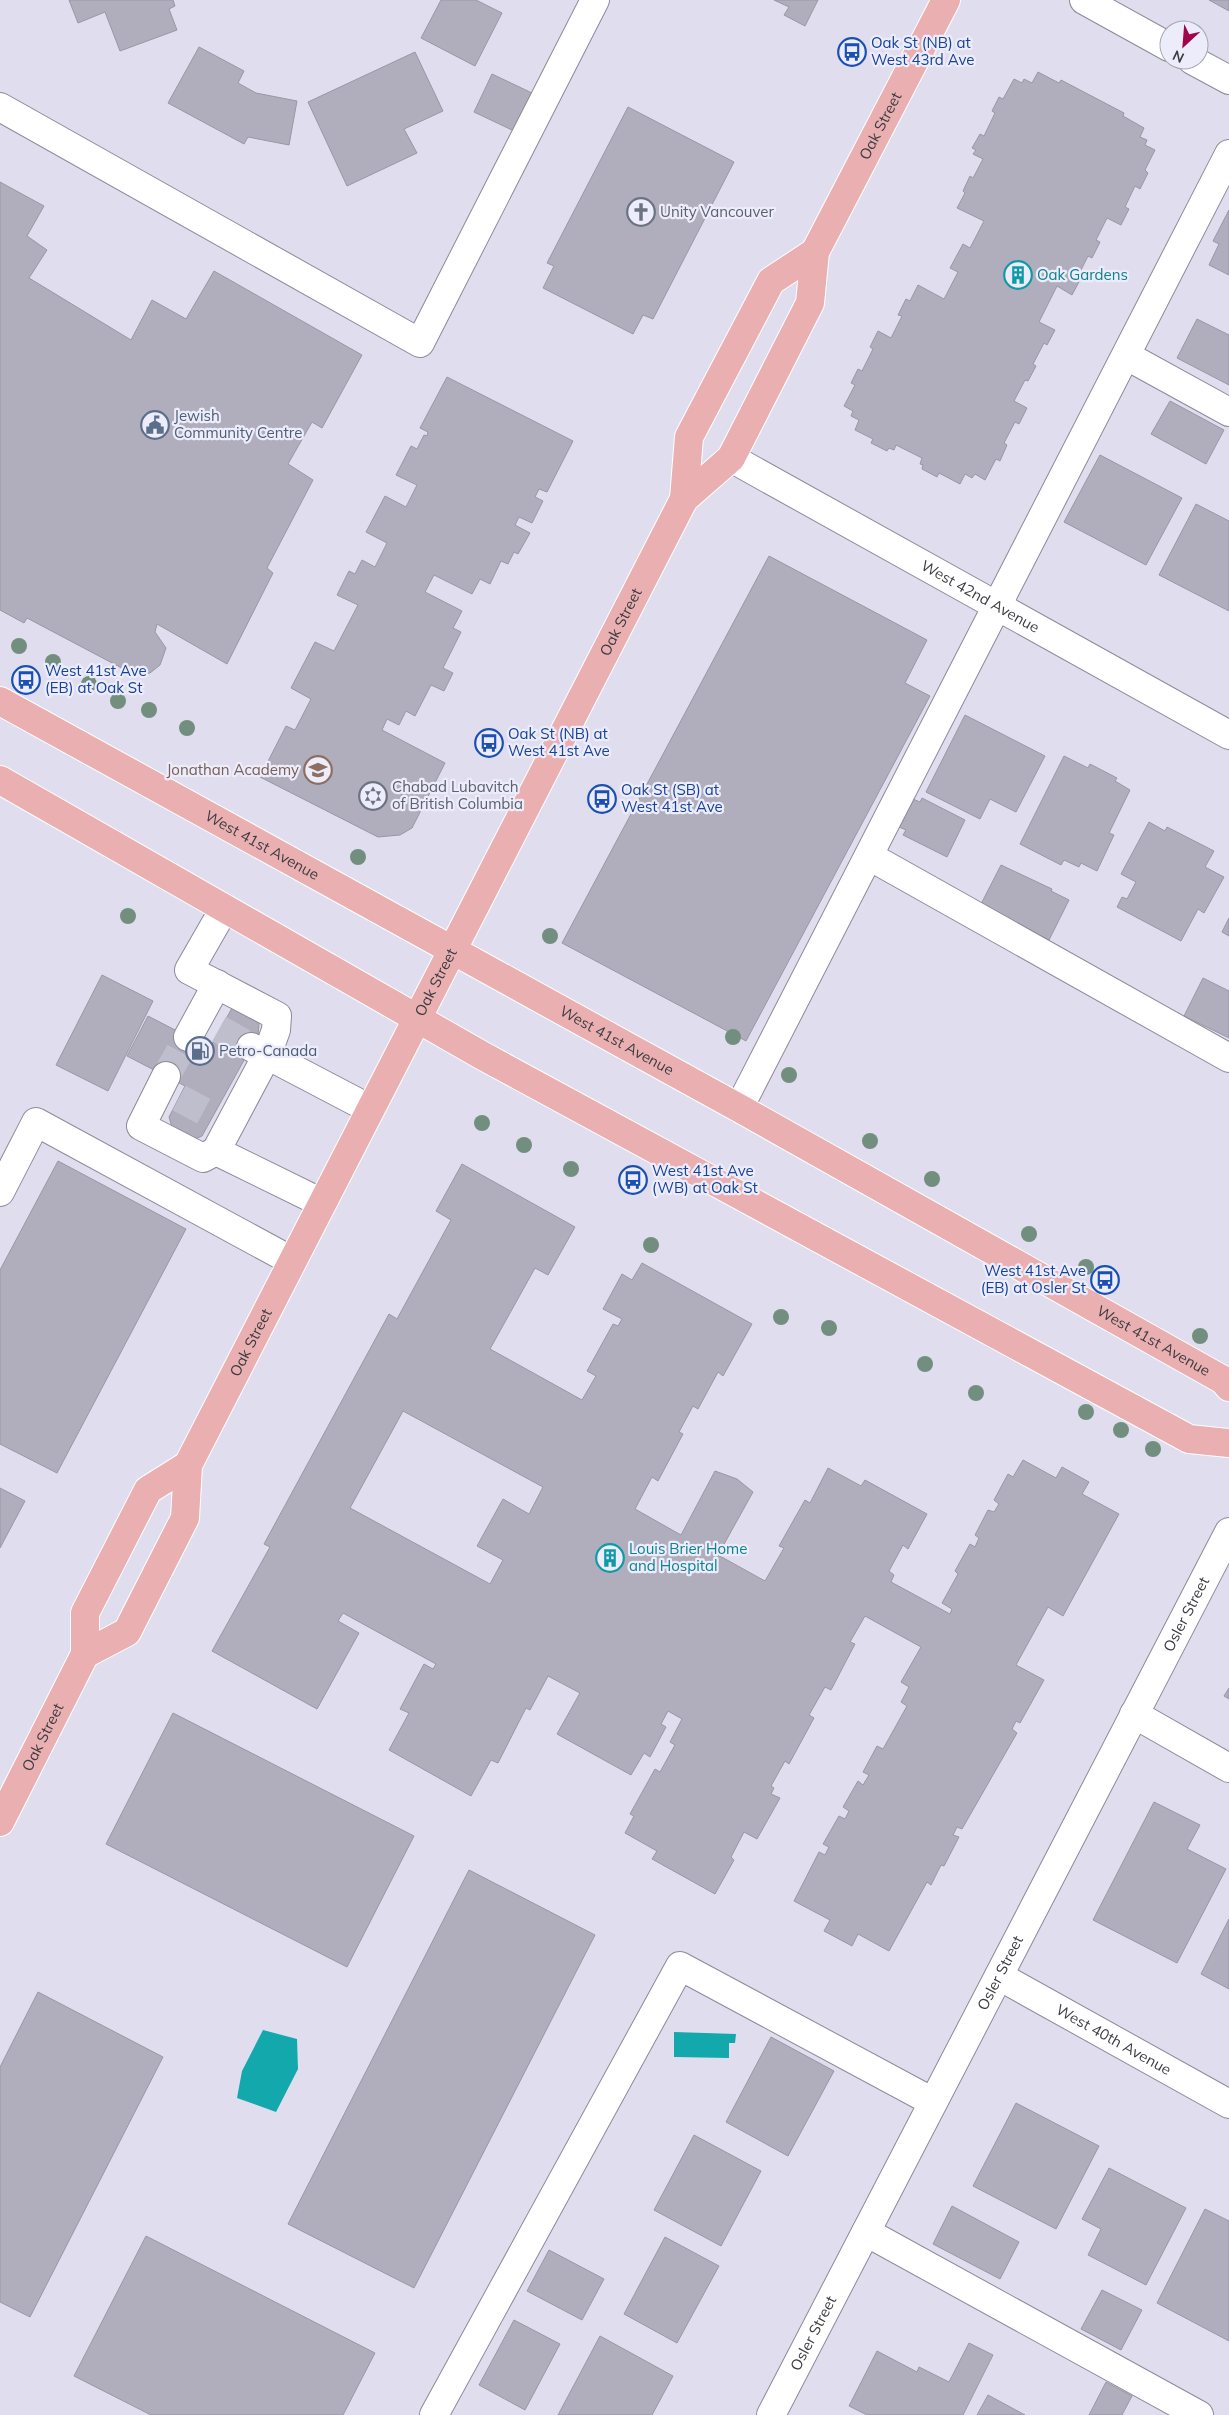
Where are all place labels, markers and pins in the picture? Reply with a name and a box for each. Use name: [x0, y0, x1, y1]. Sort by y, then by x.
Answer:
place label: Oak St (NB) at West 43rd Ave: [871, 33, 974, 69]
bus stop icon: Oak St (NB) at West 43rd Ave: [837, 37, 867, 67]
church icon: Unity Vancouver: [626, 197, 656, 227]
place label: Unity Vancouver: [660, 202, 774, 221]
building icon: Oak Gardens: [1003, 260, 1033, 290]
place label: Oak Gardens: [1037, 265, 1128, 284]
place label: Jewish Community Centre: [174, 406, 302, 442]
public building icon: Jewish Community Centre: [140, 410, 170, 440]
place label: West 41st Ave (EB) at Oak St: [45, 661, 147, 697]
bus stop icon: West 41st Ave (EB) at Oak St: [11, 665, 41, 695]
place label: Oak St (NB) at West 41st Ave: [508, 724, 610, 760]
bus stop icon: Oak St (NB) at West 41st Ave: [474, 728, 504, 758]
school or university icon: Jonathan Academy: [303, 755, 333, 785]
place label: Jonathan Academy: [166, 760, 299, 779]
place label: Chabad Lubavitch of British Columbia: [392, 777, 523, 813]
place label: Oak St (SB) at West 41st Ave: [621, 780, 723, 816]
synagogue icon: Chabad Lubavitch of British Columbia: [358, 781, 388, 811]
bus stop icon: Oak St (SB) at West 41st Ave: [587, 784, 617, 814]
fuel station icon: Petro-Canada: [185, 1036, 215, 1066]
place label: Petro-Canada: [219, 1041, 317, 1060]
place label: West 41st Ave (WB) at Oak St: [652, 1161, 758, 1197]
bus stop icon: West 41st Ave (WB) at Oak St: [618, 1165, 648, 1195]
place label: West 41st Ave (EB) at Osler St: [981, 1261, 1086, 1297]
bus stop icon: West 41st Ave (EB) at Osler St: [1090, 1265, 1120, 1295]
place label: Louis Brier Home and Hospital: [629, 1539, 747, 1575]
building icon: Louis Brier Home and Hospital: [595, 1543, 625, 1573]

